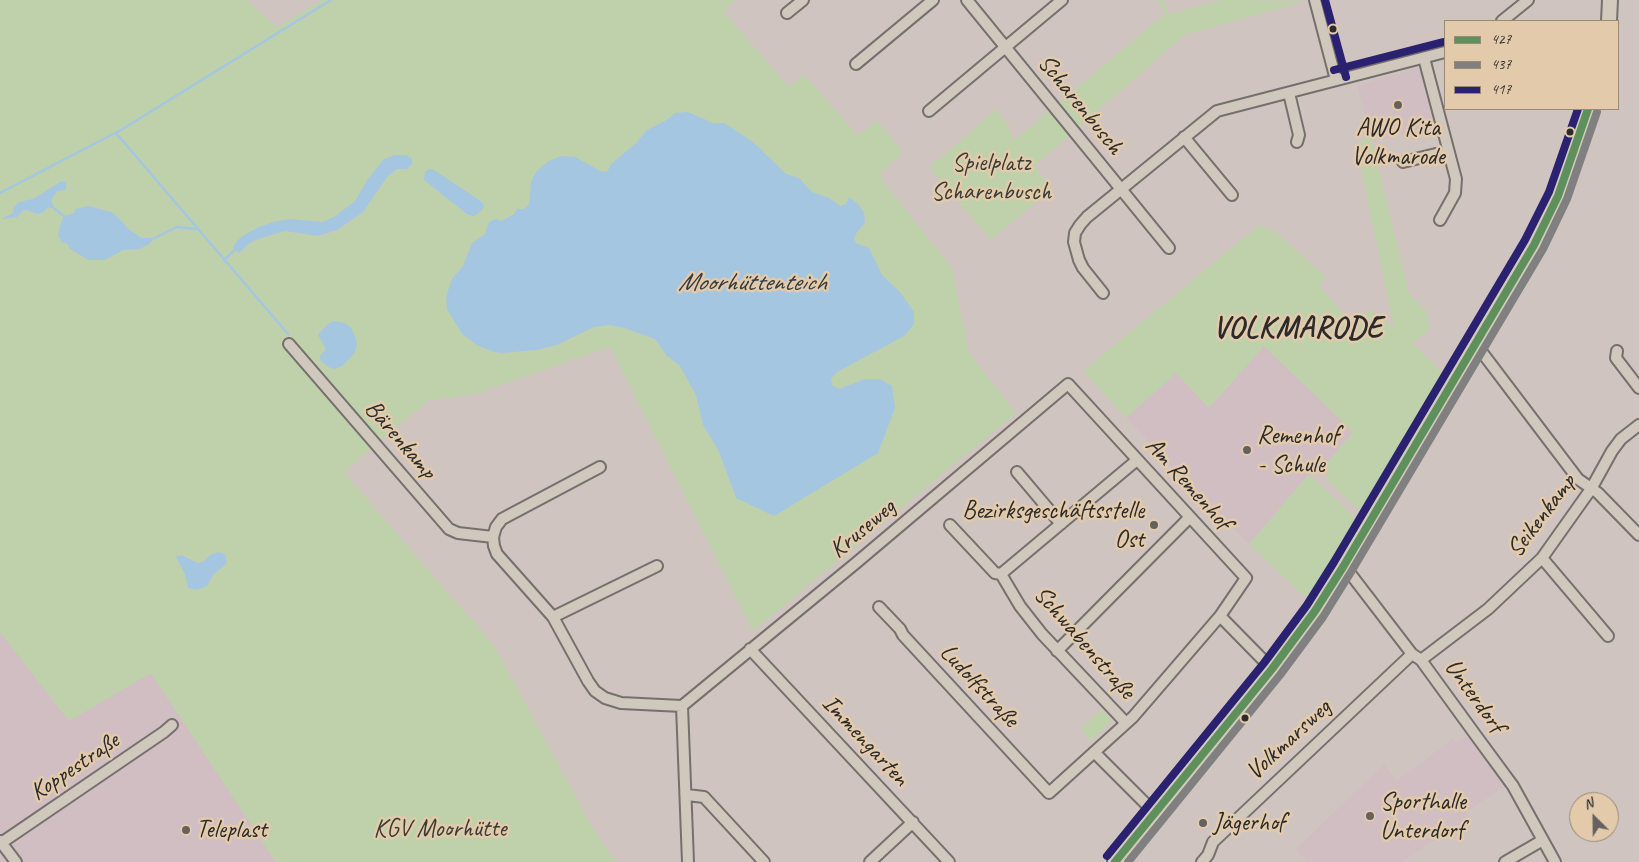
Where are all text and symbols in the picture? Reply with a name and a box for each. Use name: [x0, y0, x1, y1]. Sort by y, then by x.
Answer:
legend: [1444, 20, 1619, 110]
unlabelled marker: [1328, 24, 1338, 34]
text: 427: [1491, 30, 1511, 49]
street label: Scharenbusch: [1031, 49, 1129, 161]
text: 437: [1491, 55, 1511, 74]
text: 417: [1491, 80, 1511, 99]
marker: AWO Kita Volkmarode: [1392, 99, 1404, 111]
place label: AWO Kita Volkmarode: [1351, 113, 1445, 172]
unlabelled marker: [1565, 127, 1575, 137]
park label: Spielplatz Scharenbusch: [931, 148, 1051, 207]
water label: Moorhüttenteich: [678, 267, 826, 299]
district label: VOLKMARODE: [1213, 311, 1383, 347]
street label: Bärenkamp: [358, 394, 442, 486]
place label: Remenhof - Schule: [1257, 421, 1339, 480]
street label: Am Remenhof: [1138, 431, 1238, 537]
marker: Remenhof - Schule: [1241, 444, 1253, 456]
street label: Seikenkamp: [1501, 468, 1583, 564]
street label: Kruseweg: [824, 493, 902, 565]
place label: Bezirksgeschäftsstelle Ost: [962, 496, 1144, 555]
marker: Bezirksgeschäftsstelle Ost: [1148, 519, 1160, 531]
street label: Schwabenstraße: [1027, 580, 1141, 706]
street label: Ludolfstraße: [933, 638, 1025, 734]
street label: Unterdorf: [1437, 653, 1511, 739]
street label: Immengarten: [815, 689, 915, 793]
street label: Volkmarsweg: [1240, 693, 1338, 787]
unlabelled marker: [1240, 713, 1250, 723]
street label: Koppestraße: [25, 726, 125, 808]
place label: Sporthalle Unterdorf: [1380, 787, 1466, 846]
north arrow: [1569, 792, 1619, 842]
text: N: [1581, 794, 1596, 813]
place label: Jägerhof: [1213, 808, 1285, 838]
marker: Sporthalle Unterdorf: [1364, 810, 1376, 822]
park label: KGV Moorhütte: [374, 814, 506, 844]
place label: Teleplast: [196, 815, 267, 845]
marker: Jägerhof: [1197, 817, 1209, 829]
marker: Teleplast: [180, 824, 192, 836]

